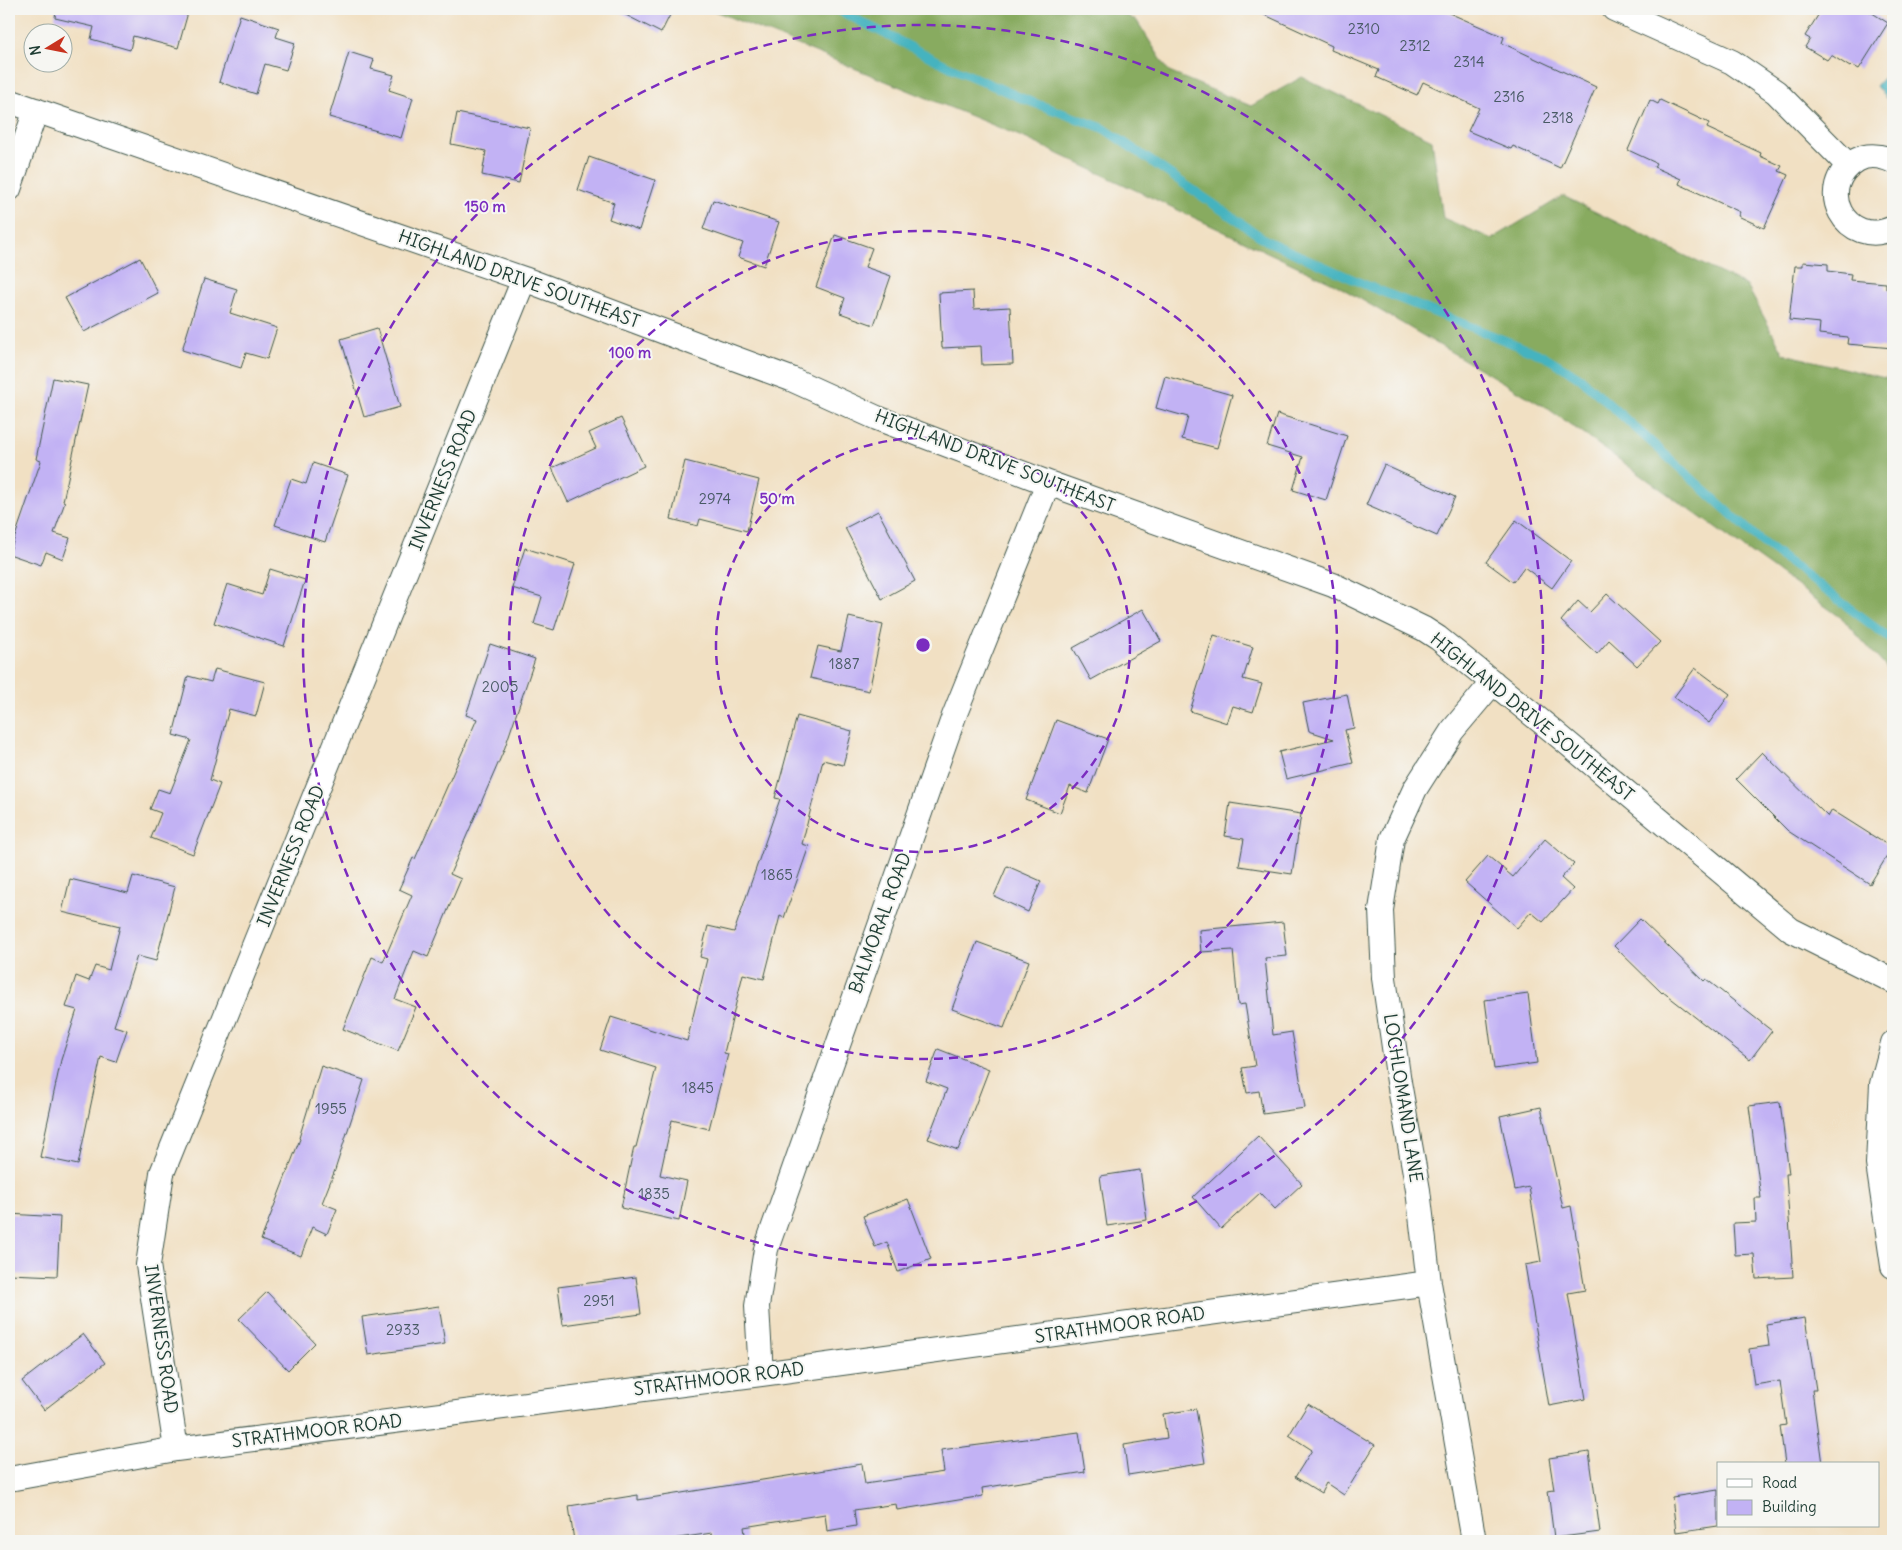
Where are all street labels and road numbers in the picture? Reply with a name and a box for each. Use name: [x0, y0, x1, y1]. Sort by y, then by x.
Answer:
street label: HIGHLAND DRIVE SOUTHEAST: [395, 224, 643, 333]
street label: HIGHLAND DRIVE SOUTHEAST: [872, 404, 1119, 517]
street label: INVERNESS ROAD: [404, 406, 481, 554]
street label: HIGHLAND DRIVE SOUTHEAST: [1426, 627, 1639, 806]
street label: INVERNESS ROAD: [252, 782, 329, 930]
street label: BALMORAL ROAD: [843, 849, 916, 996]
street label: LOCHLOMAND LANE: [1379, 1012, 1428, 1184]
street label: INVERNESS ROAD: [140, 1263, 183, 1415]
street label: STRATHMOOR ROAD: [1033, 1301, 1207, 1348]
street label: STRATHMOOR ROAD: [632, 1357, 806, 1400]
street label: STRATHMOOR ROAD: [230, 1409, 404, 1452]

